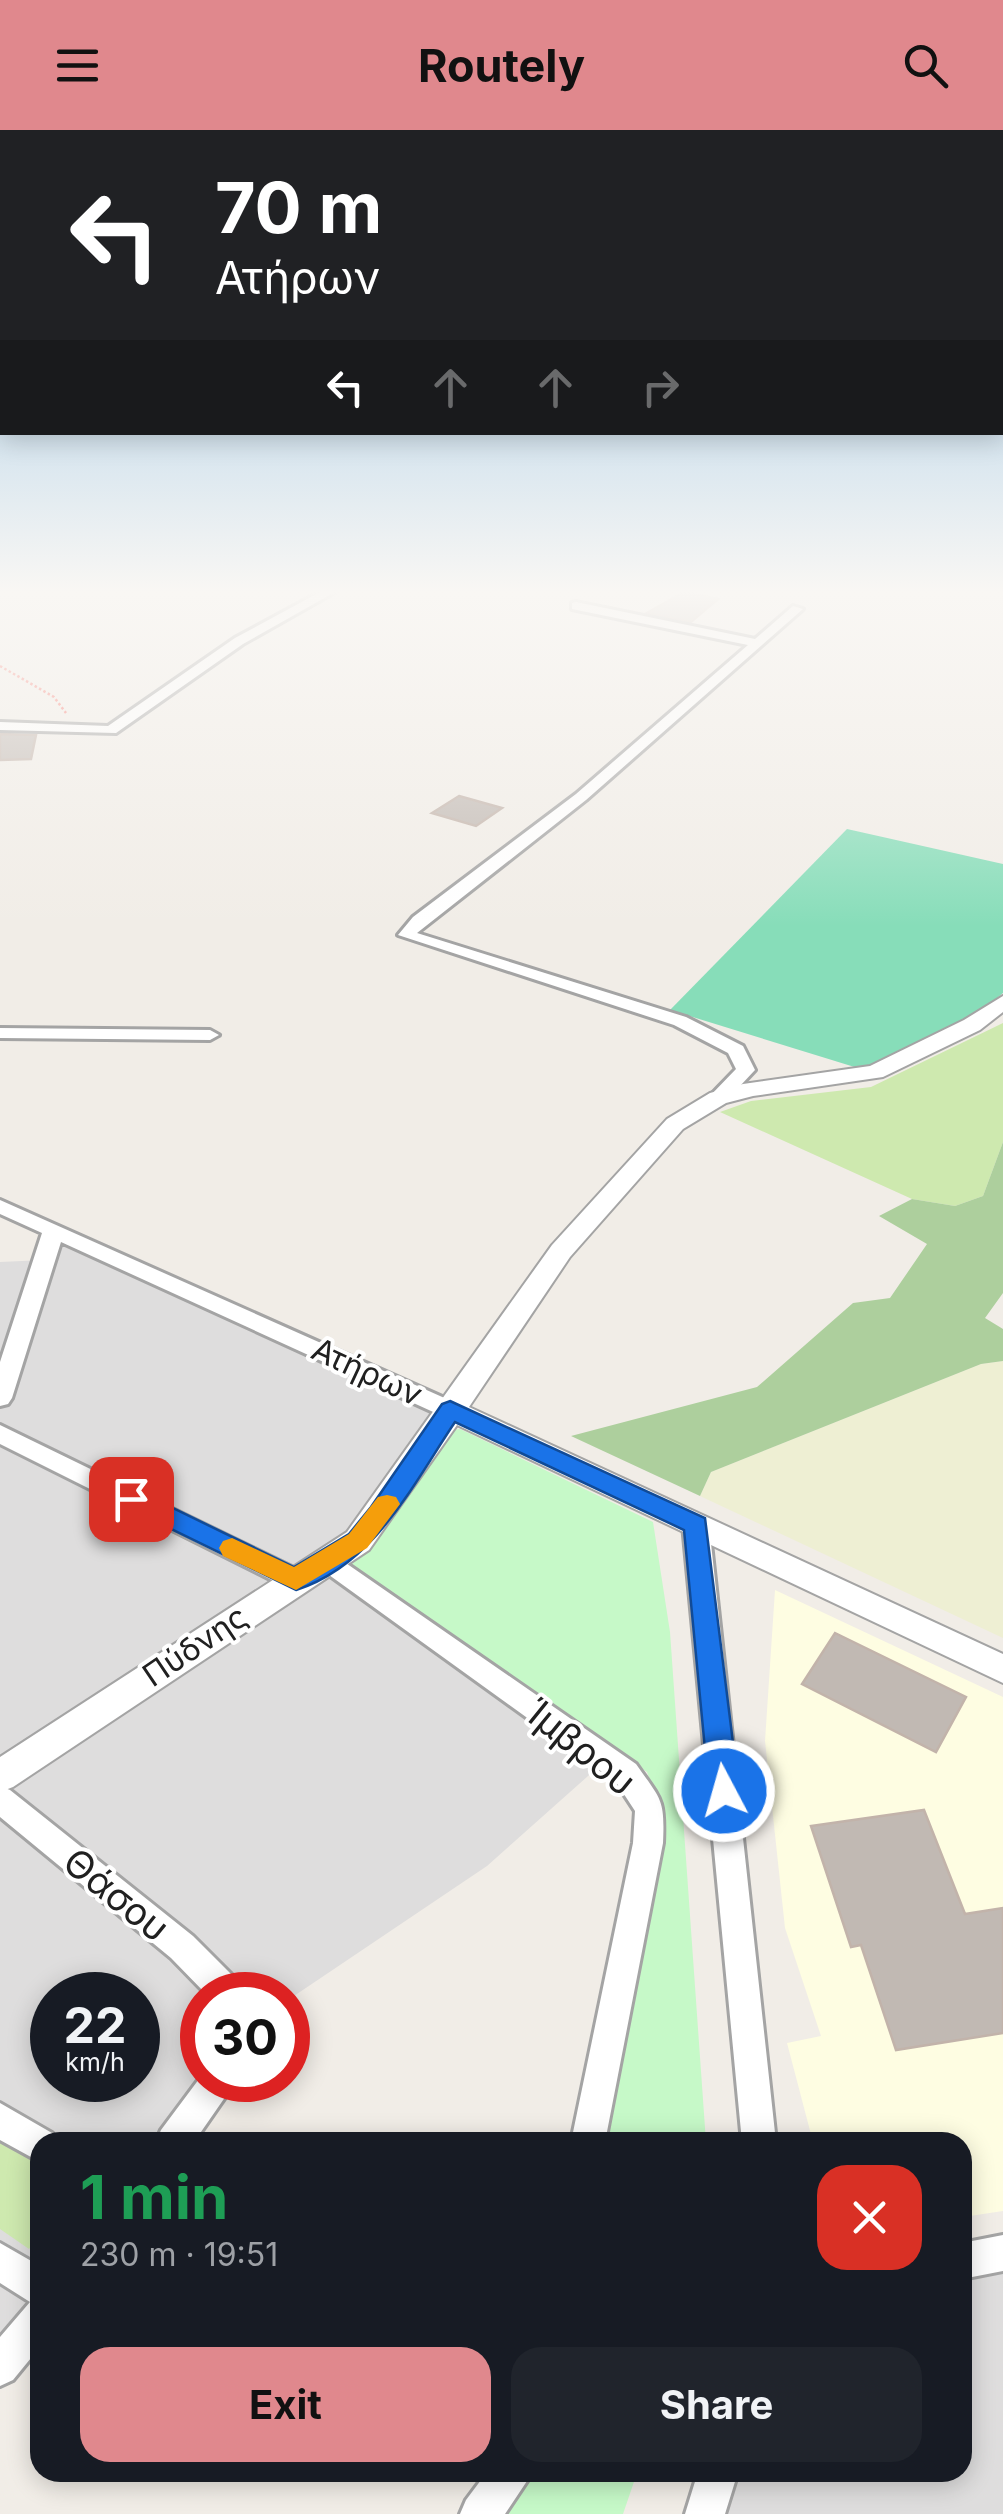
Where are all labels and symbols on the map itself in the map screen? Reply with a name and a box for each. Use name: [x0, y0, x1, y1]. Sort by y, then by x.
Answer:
street label: Ατήρων: [306, 1329, 429, 1414]
pin: [89, 1457, 174, 1542]
street label: Πύδνης: [135, 1597, 254, 1695]
street label: Ίμβρου: [516, 1688, 645, 1805]
position arrow: [672, 1739, 776, 1843]
street label: Θάσου: [55, 1838, 179, 1951]
speed limit sign: 30: [180, 1972, 310, 2102]

